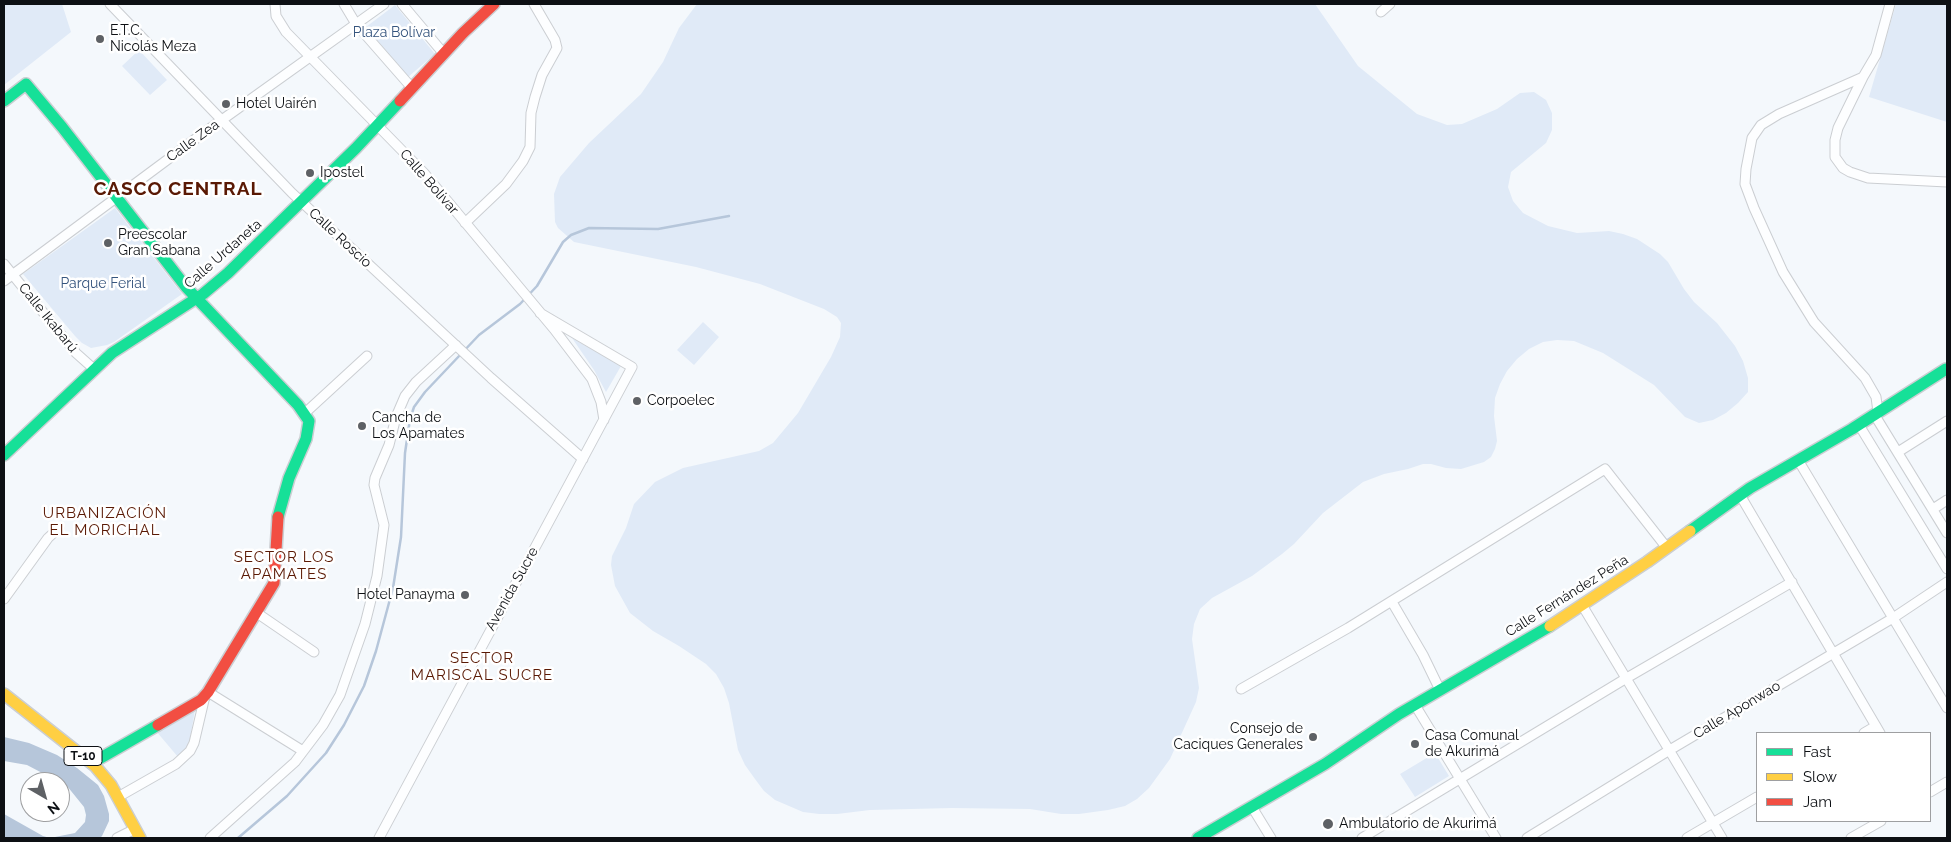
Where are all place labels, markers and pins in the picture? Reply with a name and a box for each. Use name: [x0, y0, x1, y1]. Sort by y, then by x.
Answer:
place label: E.T.C. Nicolás Meza: [110, 23, 196, 56]
marker: E.T.C. Nicolás Meza: [94, 33, 106, 45]
place label: Hotel Uairén: [236, 96, 317, 112]
marker: Hotel Uairén: [220, 98, 232, 110]
place label: Ipostel: [320, 165, 364, 181]
marker: Ipostel: [304, 167, 316, 179]
place label: Preescolar Gran Sabana: [118, 227, 200, 260]
marker: Preescolar Gran Sabana: [102, 237, 114, 249]
place label: Corpoelec: [647, 393, 715, 409]
marker: Corpoelec: [631, 395, 643, 407]
place label: Cancha de Los Apamates: [372, 410, 464, 442]
marker: Cancha de Los Apamates: [356, 420, 368, 432]
place label: Hotel Panayma: [356, 587, 455, 603]
marker: Hotel Panayma: [459, 589, 471, 601]
place label: Consejo de Caciques Generales: [1174, 721, 1303, 754]
place label: Casa Comunal de Akurimá: [1425, 728, 1519, 760]
marker: Consejo de Caciques Generales: [1307, 731, 1319, 743]
marker: Casa Comunal de Akurimá: [1409, 738, 1421, 750]
place label: Ambulatorio de Akurimá: [1339, 816, 1497, 832]
marker: Ambulatorio de Akurimá: [1321, 817, 1335, 831]

